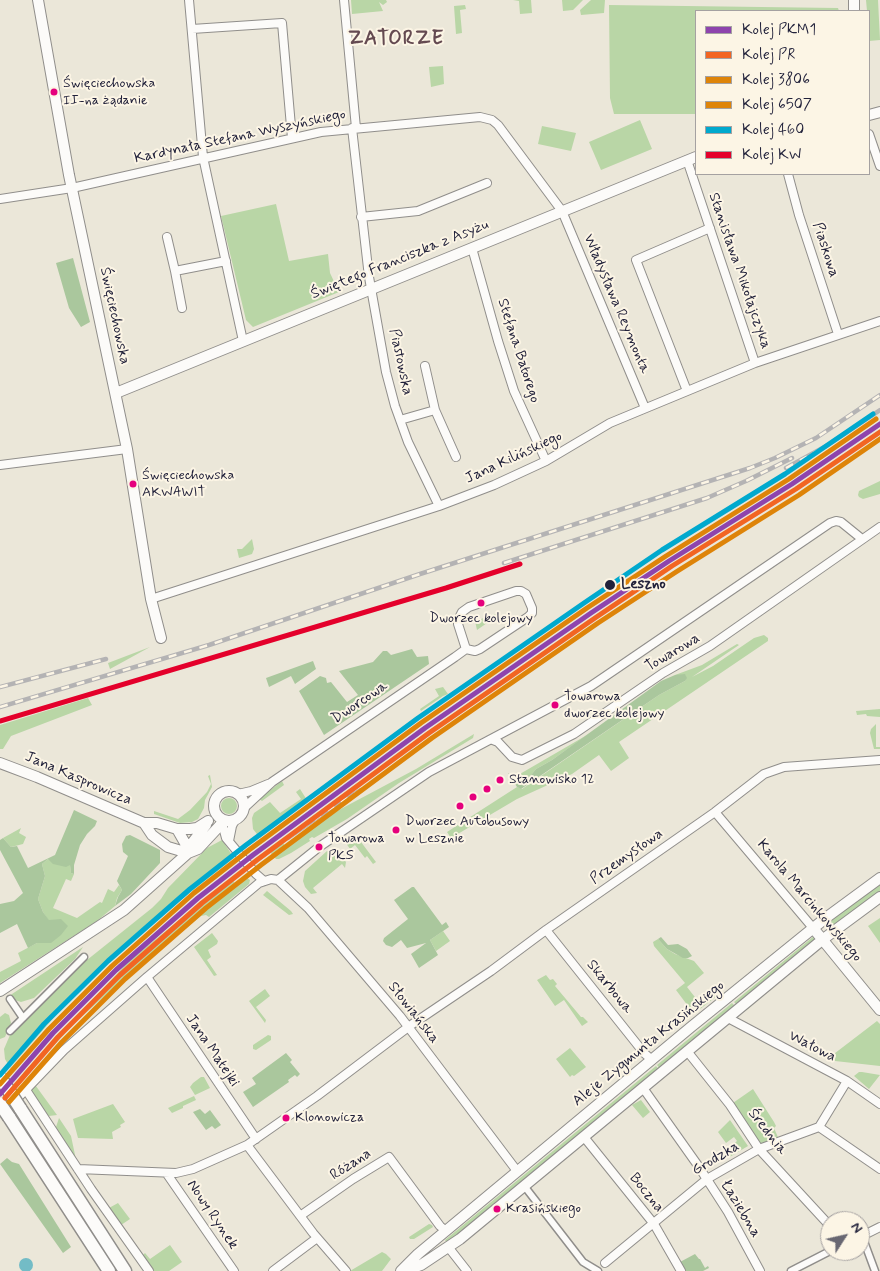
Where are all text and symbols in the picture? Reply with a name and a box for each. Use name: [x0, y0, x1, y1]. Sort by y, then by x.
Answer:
legend: [695, 10, 870, 175]
text: Kolej PKM1: [742, 20, 816, 40]
district label: ZATORZE: [345, 28, 447, 52]
text: Kolej PR: [742, 45, 796, 65]
text: Kolej 3806: [742, 70, 810, 90]
place label: Święciechowska II-na żądanie: [63, 76, 155, 108]
marker: Święciechowska II-na żądanie: [49, 87, 59, 97]
text: Kolej 6507: [742, 95, 812, 115]
street label: Kardynała Stefana Wyszyńskiego: [133, 106, 347, 168]
text: Kolej 460: [742, 120, 804, 140]
text: Kolej KW: [742, 145, 801, 165]
street label: Stanisława Mikołajczyka: [704, 191, 774, 351]
street label: Świętego Franciszka z Asyżu: [309, 216, 491, 304]
street label: Piaskowa: [808, 220, 842, 280]
street label: Władysława Reymonta: [579, 232, 653, 376]
street label: Święciechowska: [95, 266, 133, 366]
street label: Stefana Batorego: [493, 297, 543, 405]
street label: Piastowska: [384, 327, 416, 397]
street label: Jana Kilińskiego: [463, 428, 565, 488]
place label: Święciechowska AKWAWIT: [142, 468, 234, 501]
marker: Święciechowska AKWAWIT: [128, 479, 138, 489]
place label: Leszno: [621, 576, 666, 594]
marker: Leszno: [603, 578, 617, 592]
marker: Dworzec kolejowy: [476, 598, 486, 608]
place label: Dworzec kolejowy: [429, 611, 533, 627]
street label: Towarowa: [642, 630, 704, 676]
street label: Dworcowa: [329, 678, 391, 728]
place label: Towarowa dworzec kolejowy: [564, 689, 664, 722]
marker: Towarowa dworzec kolejowy: [550, 700, 560, 710]
street label: Jana Kasprowicza: [22, 748, 134, 810]
place label: Stanowisko 12: [509, 772, 594, 788]
marker: Stanowisko 12: [495, 775, 505, 785]
unlabelled marker: [482, 784, 492, 794]
unlabelled marker: [468, 792, 478, 802]
unlabelled marker: [455, 801, 465, 811]
place label: Dworzec Autobusowy w Lesznie: [405, 814, 529, 846]
marker: Dworzec Autobusowy w Lesznie: [391, 825, 401, 835]
street label: Przemysłowa: [587, 825, 667, 889]
place label: Towarowa PKS: [328, 831, 385, 864]
street label: Karola Marcinkowskiego: [753, 836, 865, 966]
marker: Towarowa PKS: [314, 842, 324, 852]
street label: Skarbowa: [582, 957, 636, 1017]
street label: Aleje Zygmunta Krasińskiego: [569, 977, 729, 1111]
street label: Słowiańska: [383, 979, 443, 1047]
street label: Jana Matejki: [181, 1011, 243, 1091]
street label: Wałowa: [785, 1028, 839, 1066]
street label: Średnia: [743, 1105, 791, 1159]
place label: Klonowicza: [295, 1110, 364, 1126]
marker: Klonowicza: [281, 1113, 291, 1123]
street label: Grodzka: [689, 1138, 743, 1180]
street label: Różana: [327, 1145, 375, 1185]
street label: Boczna: [625, 1170, 667, 1216]
street label: Nowy Rynek: [182, 1177, 242, 1253]
street label: Łaziebna: [716, 1177, 764, 1241]
place label: Krasińskiego: [506, 1201, 581, 1217]
marker: Krasińskiego: [492, 1204, 502, 1214]
north arrow: [820, 1211, 870, 1261]
text: N: [846, 1219, 867, 1237]

